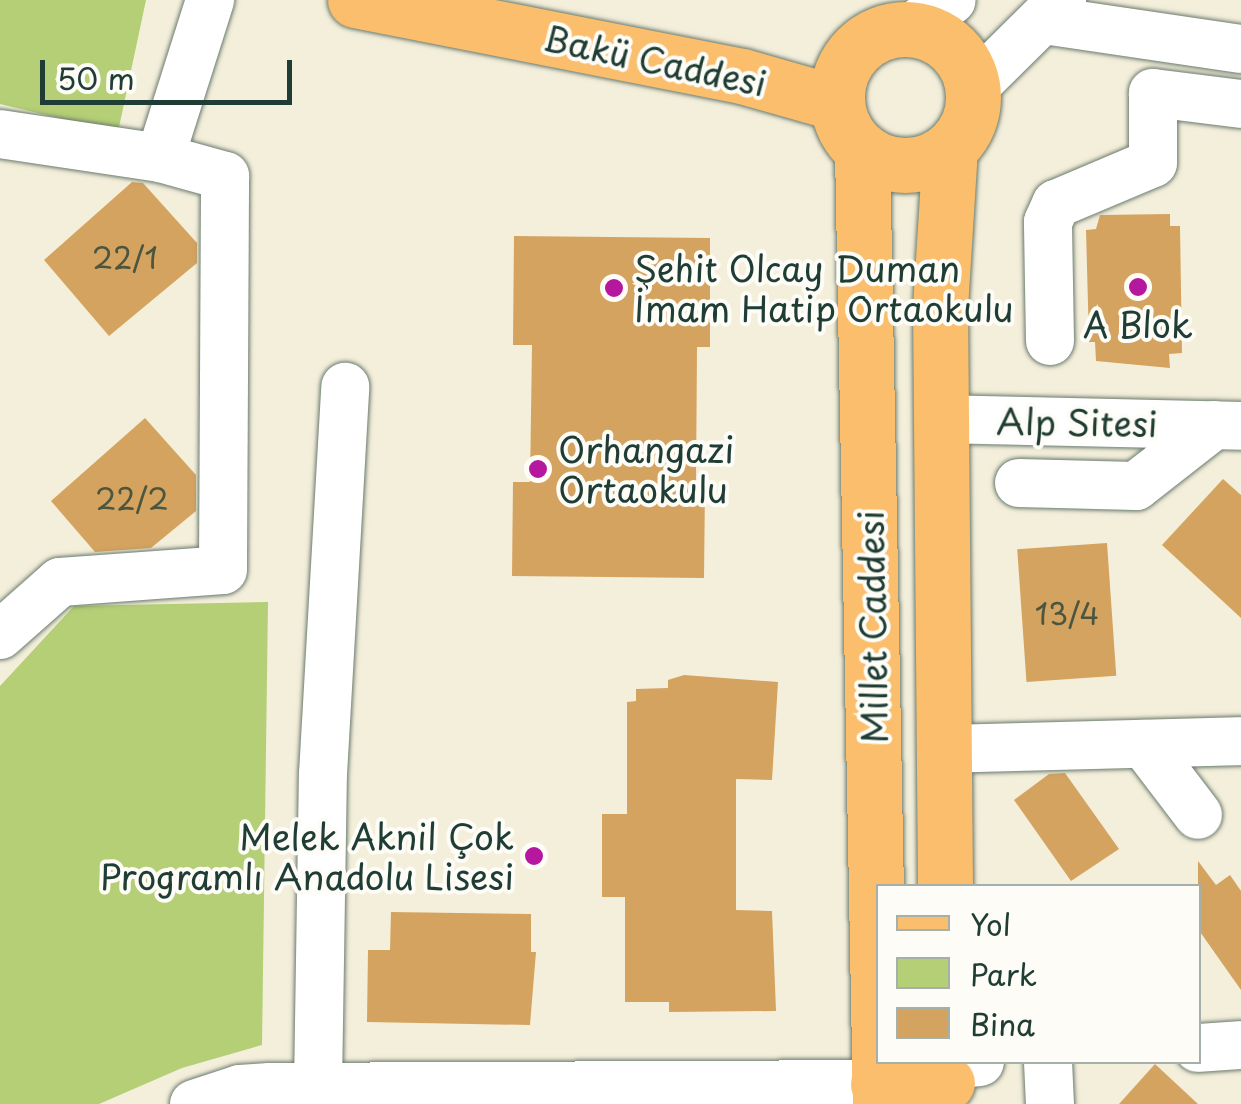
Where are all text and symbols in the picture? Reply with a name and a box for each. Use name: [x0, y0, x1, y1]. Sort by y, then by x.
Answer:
street label: Bakü Caddesi: [537, 15, 773, 105]
scale bar: [45, 40, 298, 102]
text: 50 m: [57, 55, 135, 100]
house number: 22/1: [92, 239, 158, 275]
place label: Şehit Olcay Duman İmam Hatip Ortaokulu: [634, 247, 1014, 329]
marker: A Blok: [1127, 276, 1149, 298]
marker: Şehit Olcay Duman İmam Hatip Ortaokulu: [603, 277, 625, 299]
place label: A Blok: [1082, 303, 1194, 345]
street label: Alp Sitesi: [997, 400, 1157, 444]
place label: Orhangazi Ortaokulu: [558, 428, 734, 510]
marker: Orhangazi Ortaokulu: [527, 458, 549, 480]
house number: 22/2: [95, 480, 169, 516]
street label: Millet Caddesi: [849, 507, 895, 747]
house number: 13/4: [1035, 595, 1099, 631]
place label: Melek Aknil Çok Programlı Anadolu Lisesi: [99, 815, 514, 897]
marker: Melek Aknil Çok Programlı Anadolu Lisesi: [523, 845, 545, 867]
legend: [876, 884, 1201, 1064]
text: Yol: [970, 901, 1011, 946]
text: Park: [970, 951, 1037, 996]
text: Bina: [970, 1001, 1035, 1046]

